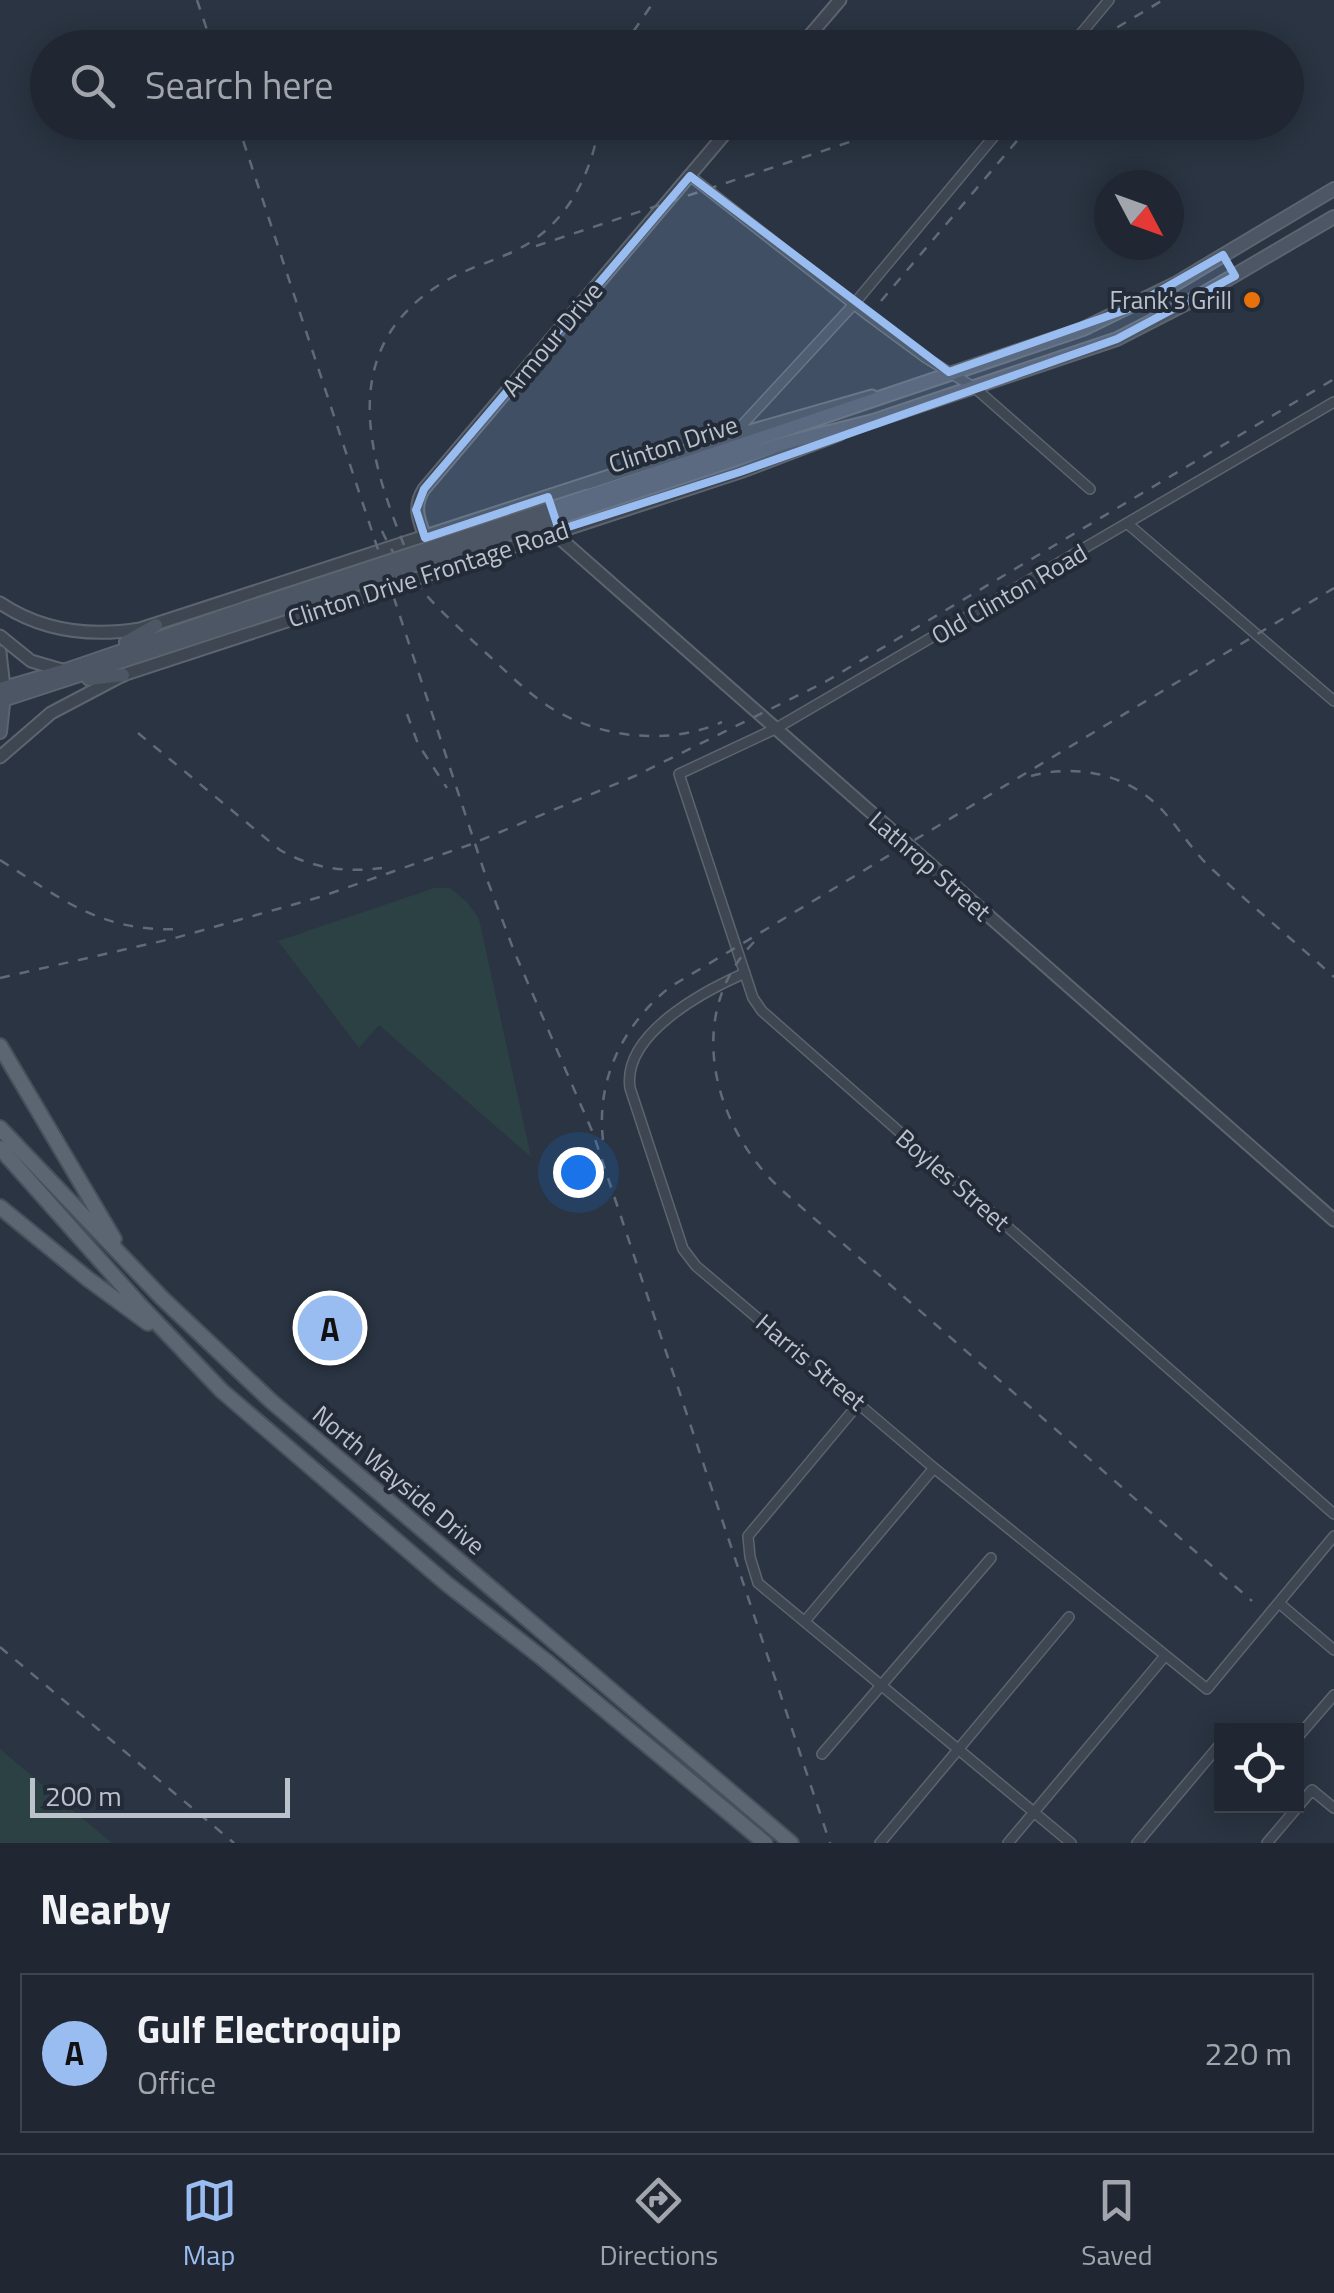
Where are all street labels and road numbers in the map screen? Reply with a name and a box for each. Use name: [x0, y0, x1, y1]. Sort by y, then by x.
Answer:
street label: Armour Drive: [493, 273, 611, 405]
street label: Clinton Drive: [604, 405, 742, 483]
street label: Clinton Drive Frontage Road: [283, 511, 573, 637]
street label: Old Clinton Road: [924, 534, 1094, 654]
street label: Lathrop Street: [860, 802, 1000, 930]
street label: Boyles Street: [888, 1120, 1019, 1241]
street label: Harris Street: [748, 1304, 875, 1420]
street label: North Wayside Drive: [304, 1396, 494, 1564]

